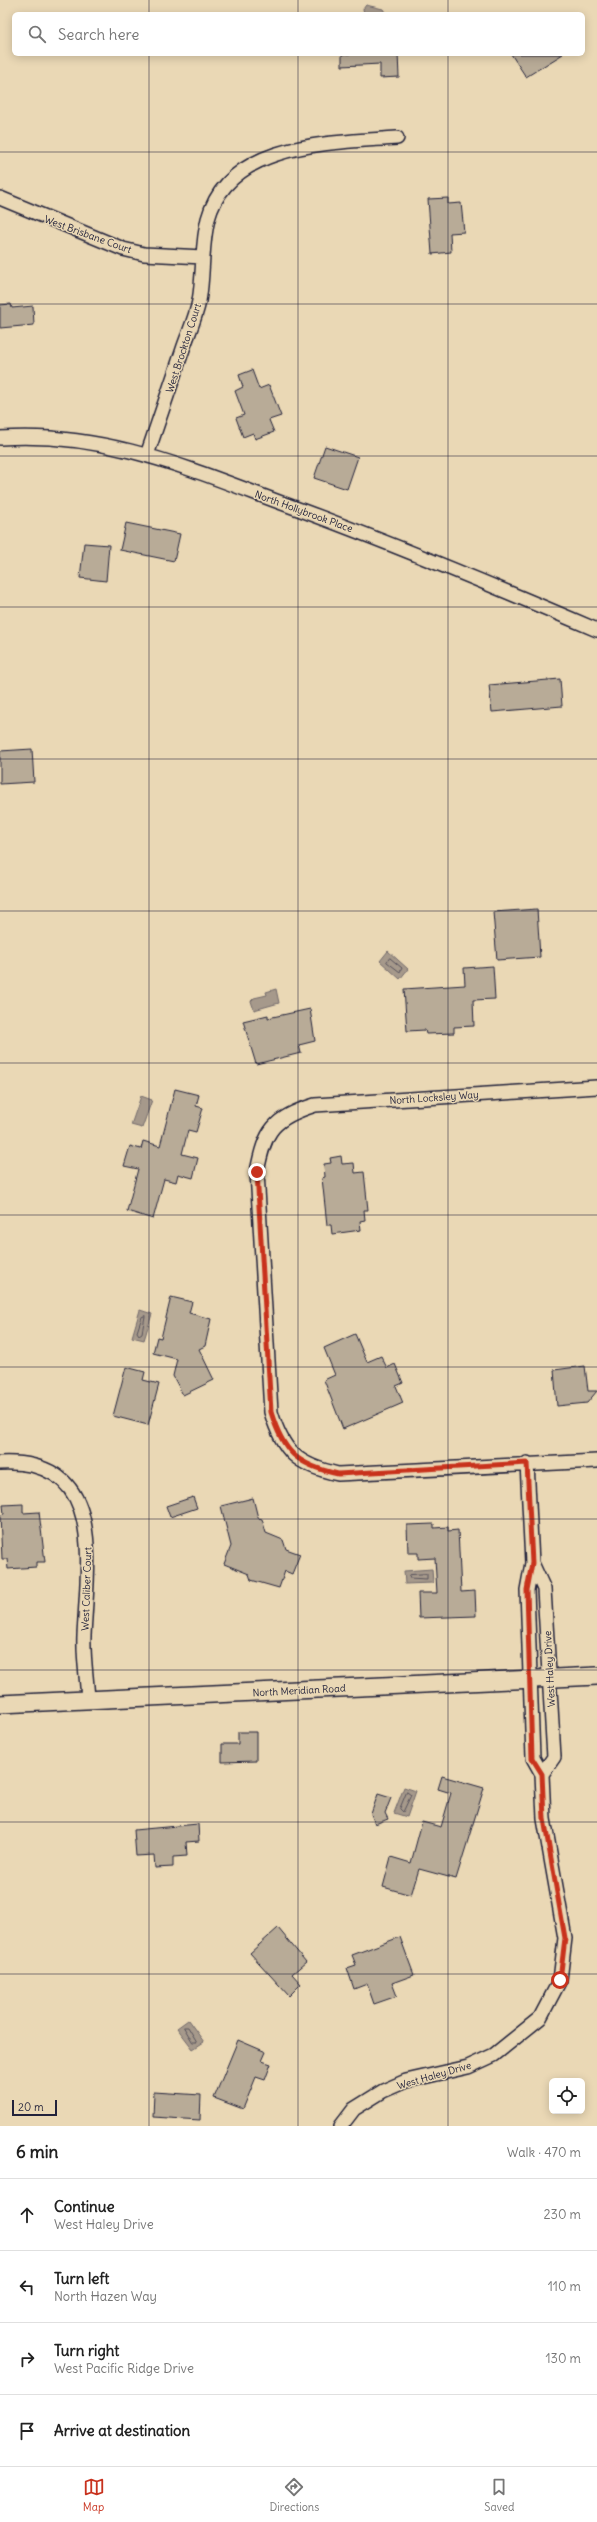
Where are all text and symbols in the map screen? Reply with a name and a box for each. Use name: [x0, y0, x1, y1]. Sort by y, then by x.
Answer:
search box: [12, 12, 585, 56]
icon: search: [26, 23, 48, 45]
text: Search here: [58, 25, 139, 44]
street label: West Brisbane Court: [42, 213, 134, 257]
street label: West Brockton Court: [163, 301, 204, 395]
street label: North Hollybrook Place: [253, 488, 355, 535]
street label: North Locksley Way: [389, 1088, 479, 1107]
route end: [248, 1163, 266, 1181]
street label: West Caliber Court: [79, 1546, 94, 1631]
street label: West Haley Drive: [541, 1630, 558, 1708]
street label: North Meridian Road: [252, 1682, 346, 1699]
route start: [551, 1971, 569, 1989]
street label: West Haley Drive: [396, 2059, 473, 2092]
map controls: [549, 2078, 585, 2114]
button: locate: [549, 2078, 585, 2114]
scale bar: [12, 2098, 57, 2117]
text: 20 m: [18, 2100, 44, 2114]
text: 6 min: [16, 2141, 58, 2163]
text: Walk · 470 m: [507, 2144, 581, 2161]
text: Continue: [54, 2197, 115, 2216]
icon: ahead: [16, 2204, 38, 2226]
text: 230 m: [543, 2206, 581, 2223]
text: West Haley Drive: [54, 2216, 154, 2233]
text: Turn left: [54, 2269, 109, 2288]
icon: left: [16, 2276, 38, 2298]
text: 110 m: [548, 2278, 581, 2295]
text: North Hazen Way: [54, 2288, 157, 2305]
text: Turn right: [54, 2341, 119, 2360]
icon: right: [16, 2348, 38, 2370]
text: 130 m: [545, 2350, 581, 2367]
text: West Pacific Ridge Drive: [54, 2360, 194, 2377]
icon: arrive: [16, 2420, 38, 2442]
text: Arrive at destination: [54, 2421, 190, 2440]
tab: Map: [83, 2476, 105, 2514]
tab: Directions: [270, 2476, 319, 2514]
tab: Saved: [484, 2476, 514, 2514]

